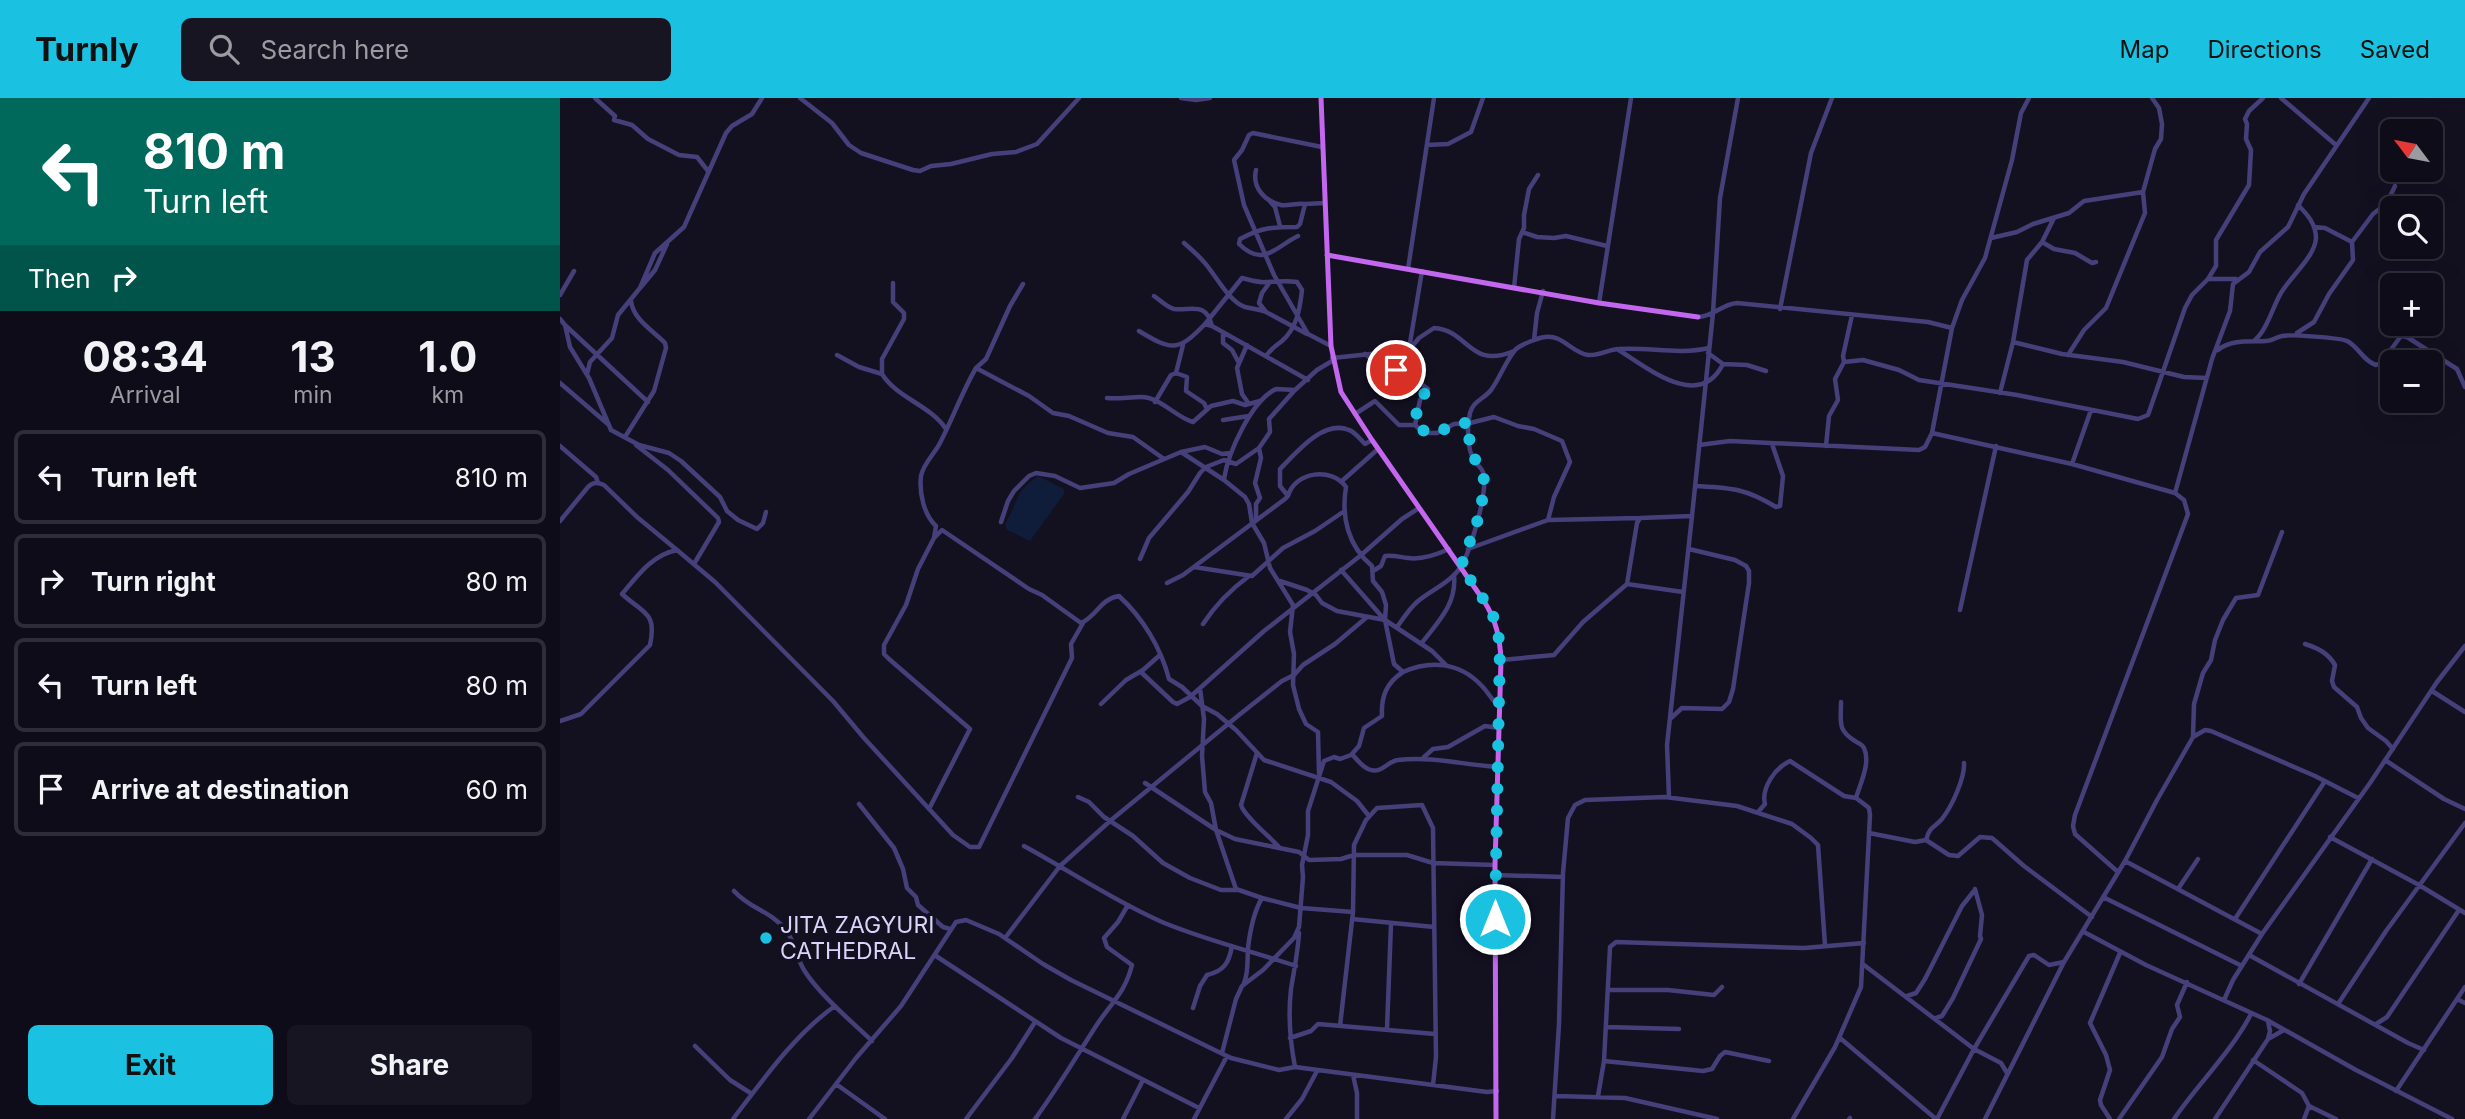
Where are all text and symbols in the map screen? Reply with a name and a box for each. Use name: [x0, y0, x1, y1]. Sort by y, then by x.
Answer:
search box: [181, 18, 671, 81]
text: Turnly: [35, 29, 139, 69]
icon: search: [205, 30, 243, 68]
text: Search here: [261, 34, 409, 65]
text: Map: [2120, 35, 2169, 64]
text: Directions: [2207, 35, 2322, 64]
text: Saved: [2360, 35, 2430, 64]
north arrow: [2380, 119, 2443, 182]
map controls: [2380, 119, 2443, 413]
text: 810 m: [143, 122, 285, 181]
icon: left: [28, 126, 119, 217]
text: Turn left: [143, 182, 268, 221]
button: search: [2380, 196, 2443, 259]
icon: right: [105, 259, 143, 297]
text: Then: [28, 263, 91, 294]
button: +: [2380, 273, 2443, 336]
text: 08:34: [83, 331, 208, 382]
text: 13: [290, 331, 336, 382]
text: 1.0: [418, 331, 477, 382]
pin: [1366, 340, 1426, 400]
button: −: [2380, 350, 2443, 413]
icon: arrive: [1377, 351, 1415, 389]
text: Arrival: [110, 381, 181, 409]
text: min: [293, 381, 333, 409]
text: km: [431, 381, 464, 409]
icon: left: [32, 458, 70, 496]
text: Turn left: [91, 462, 197, 493]
text: 810 m: [455, 462, 528, 493]
icon: right: [32, 562, 70, 600]
text: Turn right: [91, 566, 216, 597]
text: 80 m: [465, 566, 528, 597]
icon: left: [32, 666, 70, 704]
text: Turn left: [91, 670, 197, 701]
text: 80 m: [465, 670, 528, 701]
icon: arrive: [32, 770, 70, 808]
text: Arrive at destination: [91, 774, 350, 805]
text: 60 m: [465, 774, 528, 805]
position arrow: [1458, 882, 1532, 956]
place label: JITA ZAGYURI CATHEDRAL: [780, 911, 934, 965]
marker: JITA ZAGYURI CATHEDRAL: [758, 930, 774, 946]
button: Exit: [28, 1025, 273, 1105]
button: Share: [287, 1025, 532, 1105]

